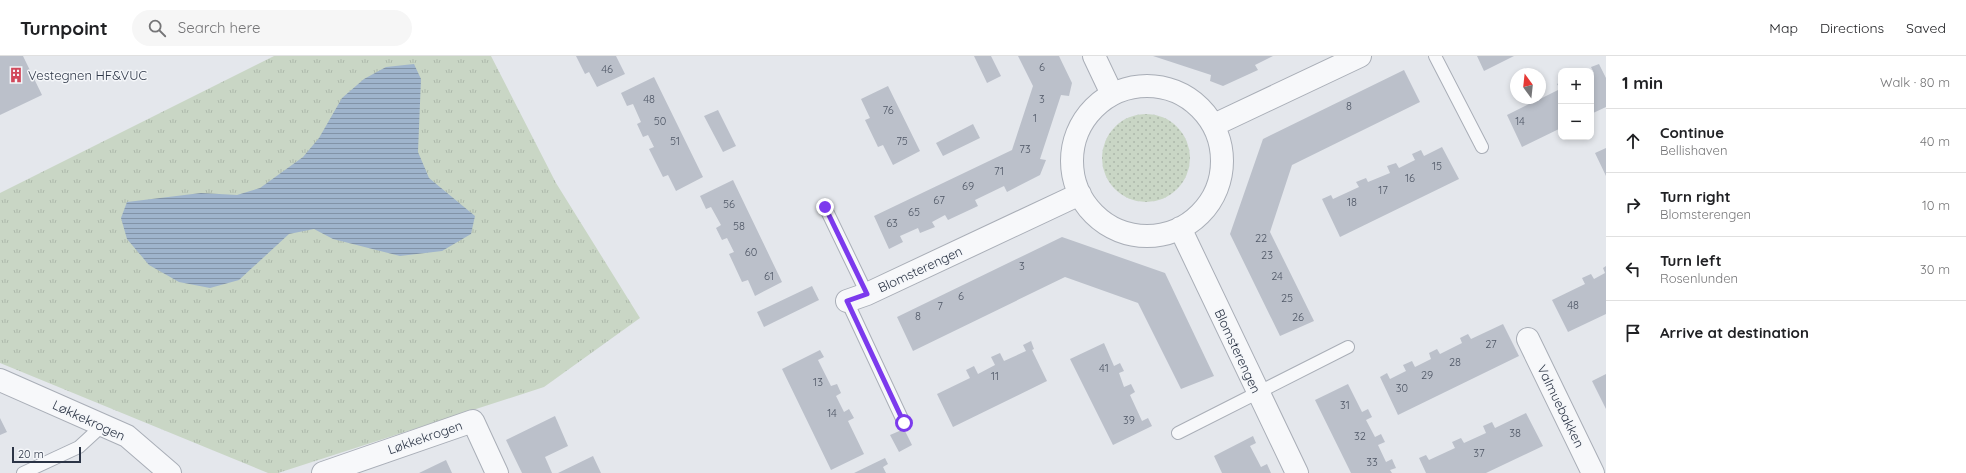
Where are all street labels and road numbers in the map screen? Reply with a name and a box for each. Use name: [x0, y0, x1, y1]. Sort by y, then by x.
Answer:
street label: Blomsterengen: [875, 243, 965, 295]
street label: Blomsterengen: [1212, 306, 1264, 396]
street label: Valmuebakken: [1534, 362, 1588, 450]
street label: Løkkekrogen: [50, 396, 128, 444]
street label: Løkkekrogen: [386, 417, 464, 457]

